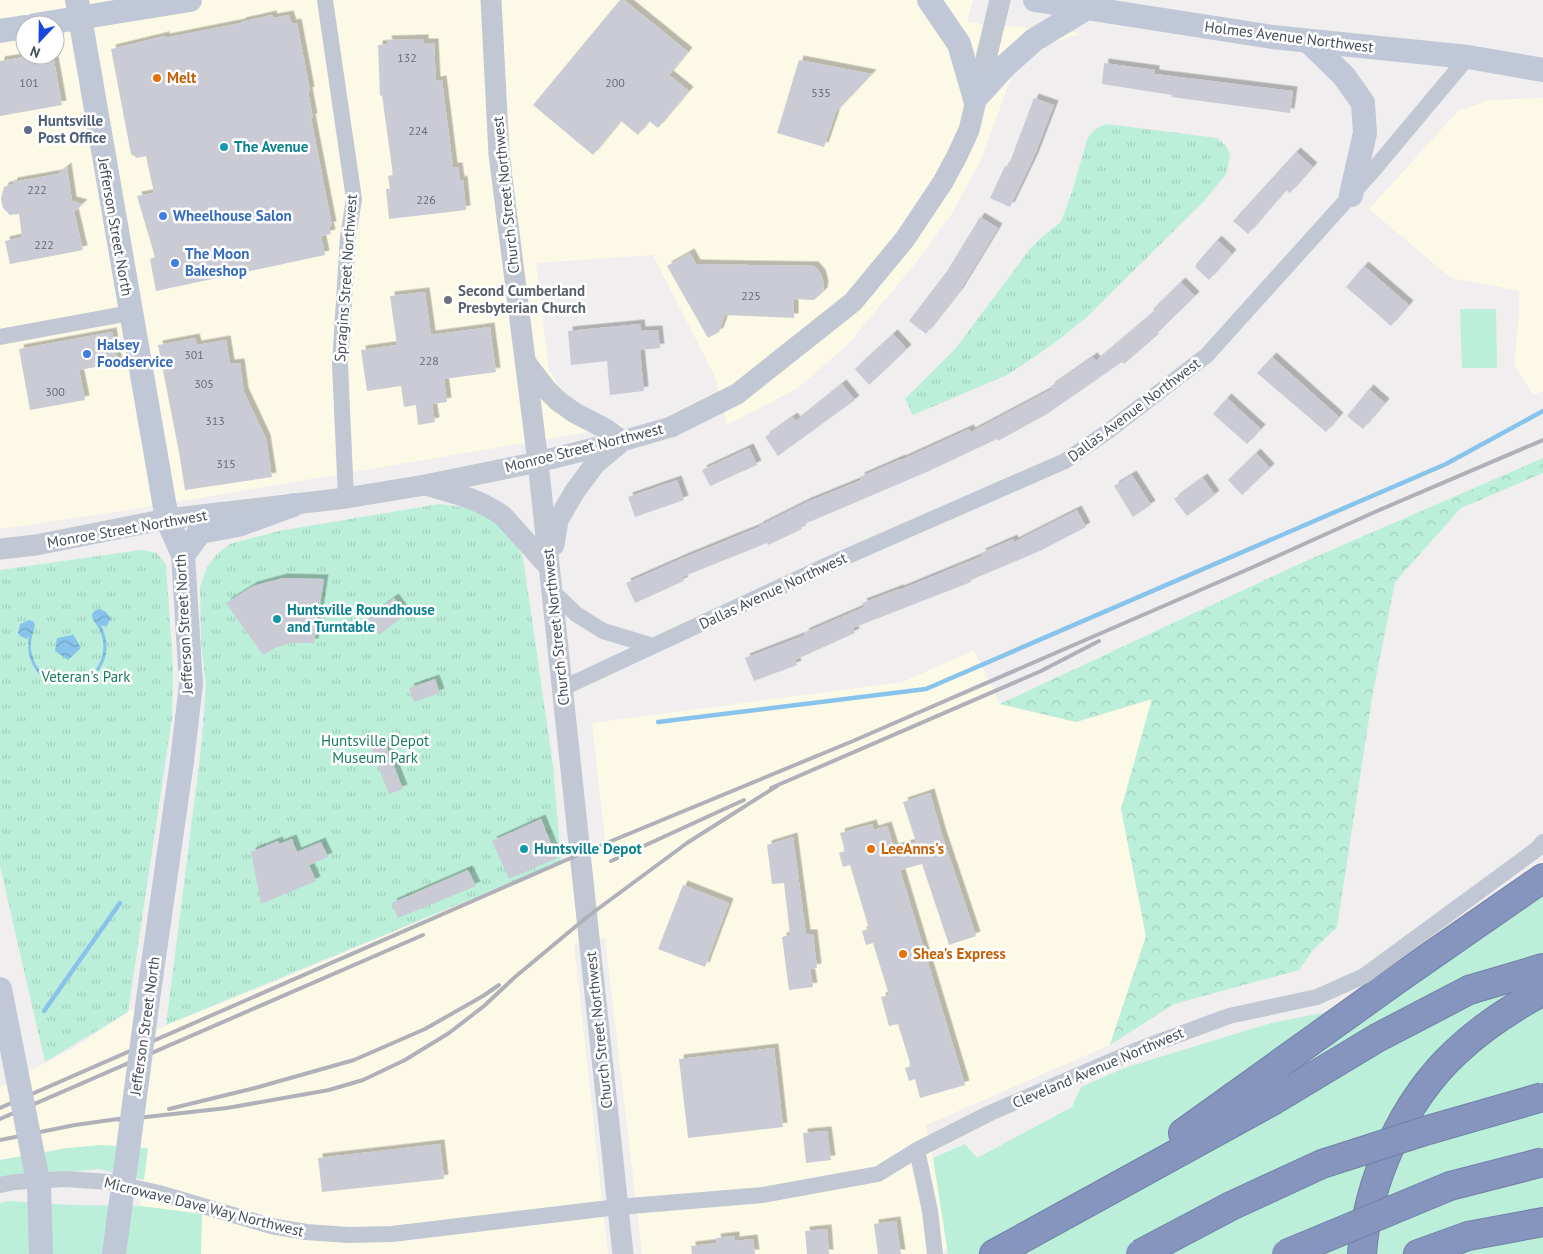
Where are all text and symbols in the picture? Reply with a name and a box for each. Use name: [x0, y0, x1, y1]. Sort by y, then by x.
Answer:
north arrow: [15, 15, 65, 65]
street label: Holmes Avenue Northwest: [1204, 17, 1375, 56]
text: N: [27, 42, 43, 62]
house number: 132: [397, 50, 417, 65]
place label: Melt: [167, 68, 197, 87]
marker: Melt: [151, 72, 163, 84]
house number: 101: [19, 75, 39, 90]
house number: 200: [605, 75, 625, 90]
house number: 535: [811, 85, 831, 100]
place label: Huntsville Post Office: [38, 111, 107, 147]
street label: Church Street Northwest: [488, 115, 523, 275]
house number: 224: [408, 123, 428, 138]
marker: Huntsville Post Office: [22, 124, 34, 136]
place label: The Avenue: [234, 137, 309, 156]
marker: The Avenue: [218, 141, 230, 153]
street label: Jefferson Street North: [94, 155, 137, 297]
house number: 222: [27, 182, 47, 197]
house number: 226: [416, 192, 436, 207]
street label: Spragins Street Northwest: [330, 193, 361, 363]
place label: Wheelhouse Salon: [173, 206, 292, 225]
marker: Wheelhouse Salon: [157, 210, 169, 222]
house number: 222: [34, 237, 54, 252]
place label: The Moon Bakeshop: [185, 244, 249, 280]
marker: The Moon Bakeshop: [169, 257, 181, 269]
place label: Second Cumberland Presbyterian Church: [458, 281, 586, 317]
house number: 225: [741, 288, 761, 303]
marker: Second Cumberland Presbyterian Church: [442, 294, 454, 306]
place label: Halsey Foodservice: [97, 335, 173, 371]
house number: 301: [184, 347, 204, 362]
marker: Halsey Foodservice: [81, 348, 93, 360]
house number: 228: [419, 353, 439, 368]
street label: Dallas Avenue Northwest: [1064, 354, 1204, 466]
house number: 305: [194, 376, 214, 391]
house number: 300: [45, 384, 65, 399]
house number: 313: [205, 413, 225, 428]
street label: Monroe Street Northwest: [503, 419, 665, 476]
house number: 315: [216, 456, 236, 471]
street label: Monroe Street Northwest: [45, 505, 208, 552]
street label: Church Street Northwest: [538, 547, 573, 707]
street label: Dallas Avenue Northwest: [696, 548, 850, 633]
street label: Jefferson Street North: [170, 554, 197, 695]
place label: Huntsville Roundhouse and Turntable: [287, 600, 435, 636]
marker: Huntsville Roundhouse and Turntable: [271, 613, 283, 625]
park label: Veteran's Park: [41, 667, 131, 686]
park label: Huntsville Depot Museum Park: [321, 731, 429, 767]
place label: Huntsville Depot: [534, 839, 642, 858]
place label: LeeAnns's: [881, 839, 944, 858]
marker: Huntsville Depot: [518, 843, 530, 855]
marker: LeeAnns's: [865, 843, 877, 855]
place label: Shea's Express: [913, 944, 1006, 963]
marker: Shea's Express: [897, 948, 909, 960]
street label: Church Street Northwest: [581, 950, 616, 1110]
street label: Jefferson Street North: [125, 955, 164, 1098]
street label: Cleveland Avenue Northwest: [1009, 1023, 1186, 1112]
street label: Microwave Dave Way Northwest: [102, 1173, 306, 1241]

